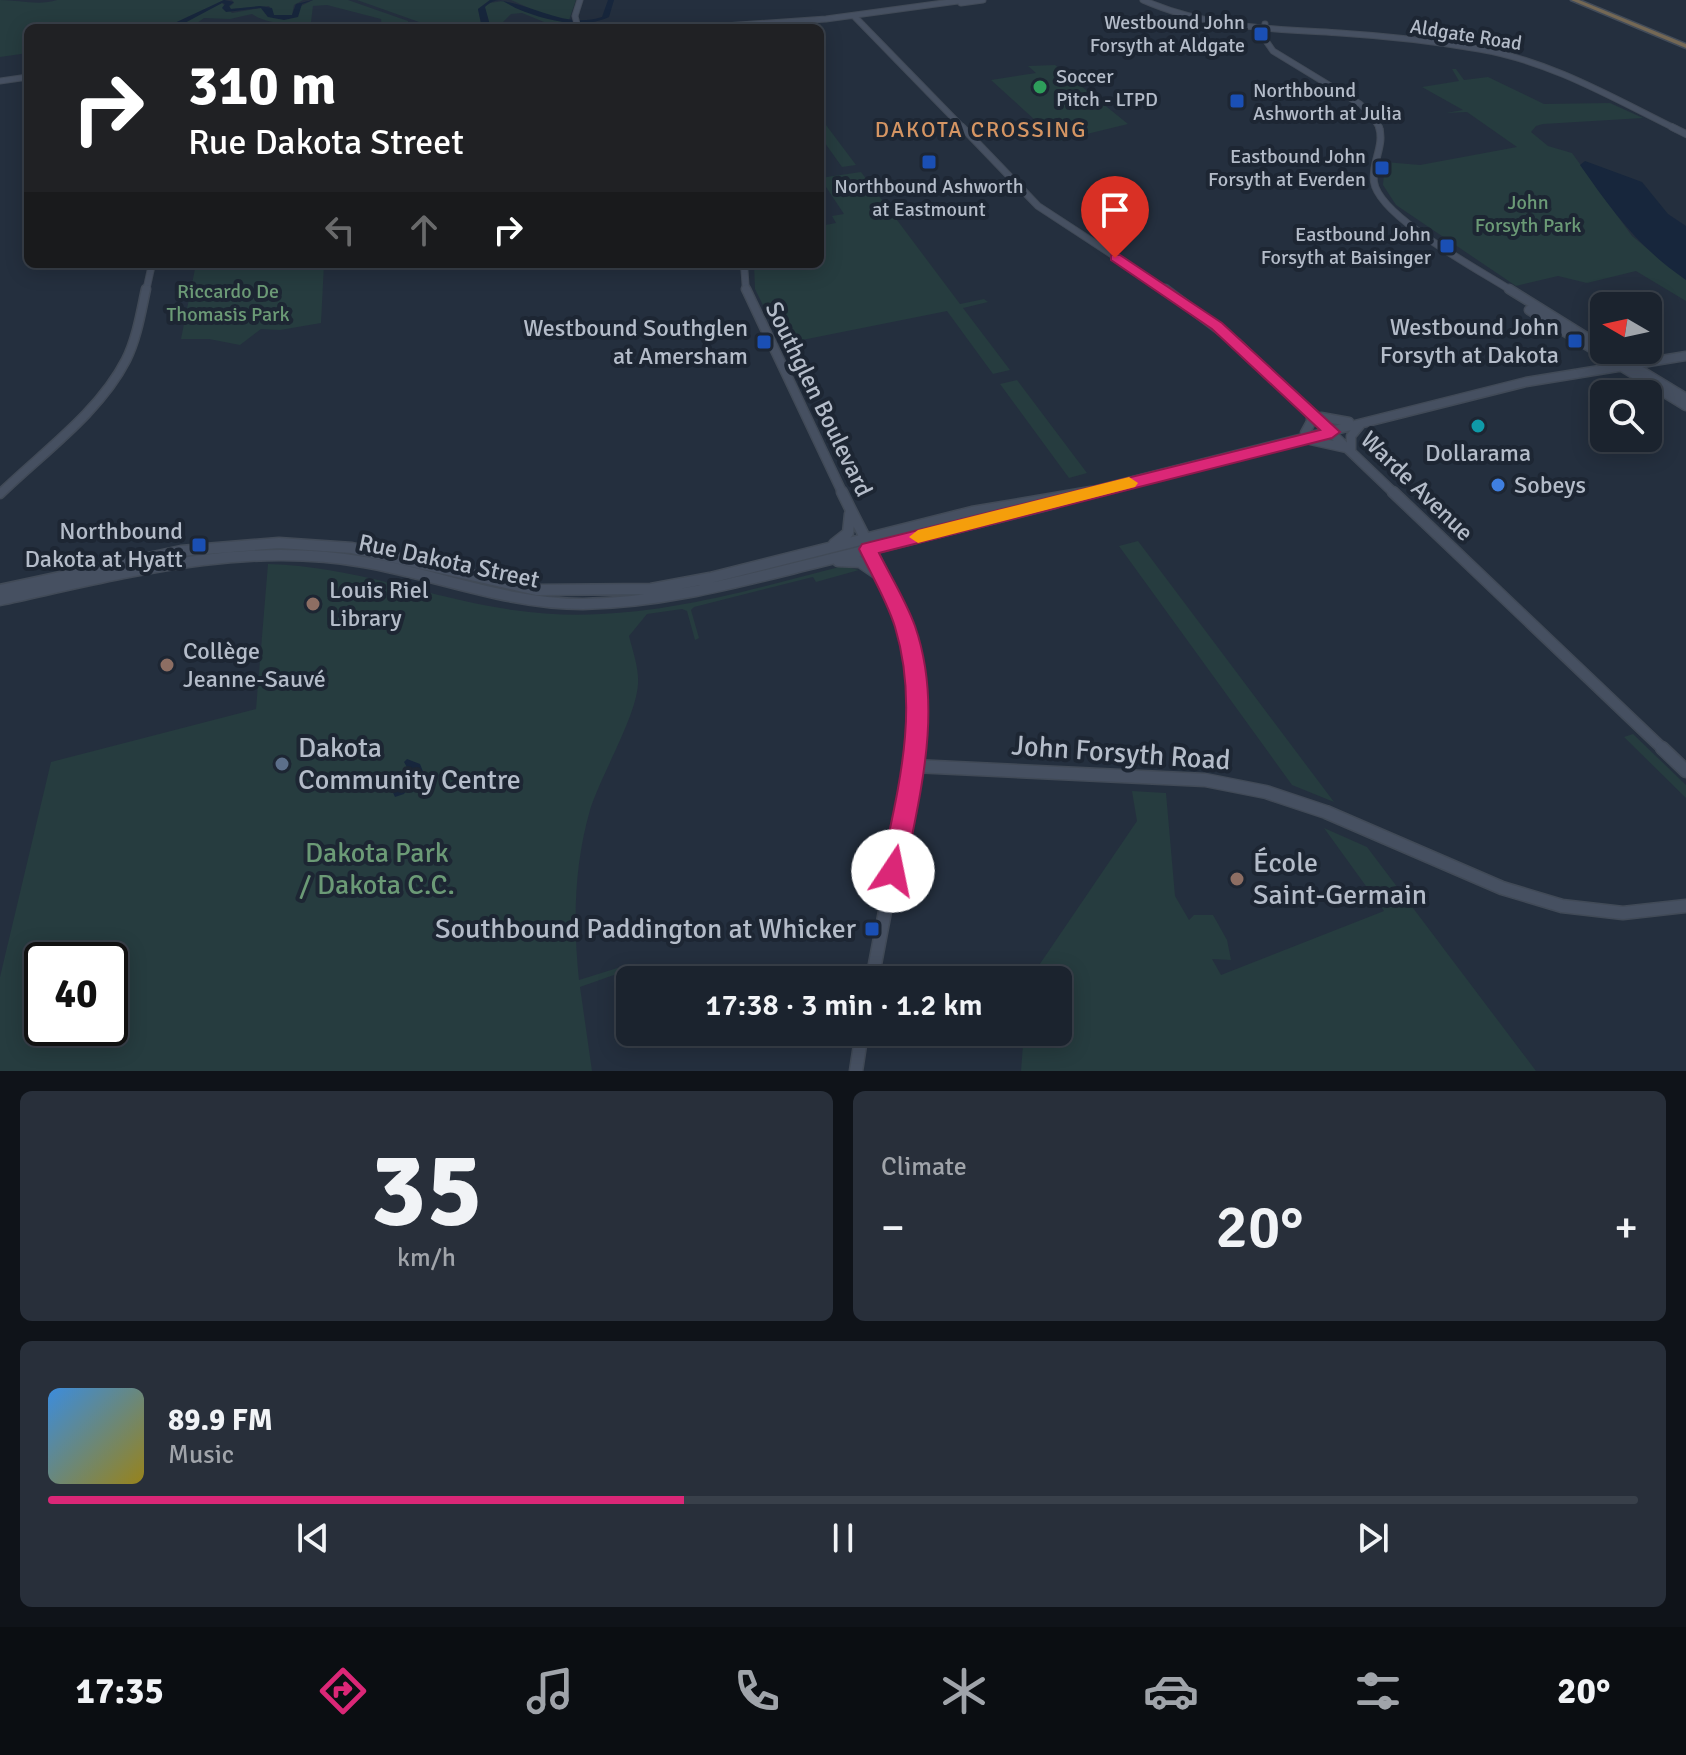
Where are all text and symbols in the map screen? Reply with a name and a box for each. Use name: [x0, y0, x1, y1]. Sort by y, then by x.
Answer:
place label: Westbound John Forsyth at Aldgate: [1090, 10, 1245, 58]
street label: Aldgate Road: [1408, 14, 1524, 56]
marker: Westbound John Forsyth at Aldgate: [1252, 25, 1270, 43]
text: 310 m: [188, 51, 336, 120]
icon: right: [56, 56, 160, 160]
place label: Soccer Pitch - LTPD: [1056, 64, 1158, 112]
marker: Soccer Pitch - LTPD: [1031, 78, 1049, 96]
place label: Northbound Ashworth at Julia: [1253, 78, 1402, 126]
marker: Northbound Ashworth at Julia: [1228, 92, 1246, 110]
district label: DAKOTA CROSSING: [875, 116, 1087, 143]
text: Rue Dakota Street: [188, 120, 464, 165]
place label: Eastbound John Forsyth at Everden: [1208, 144, 1366, 192]
marker: Northbound Ashworth at Eastmount: [920, 153, 938, 171]
marker: Eastbound John Forsyth at Everden: [1373, 159, 1391, 177]
place label: Northbound Ashworth at Eastmount: [834, 174, 1024, 222]
pin: [1081, 176, 1149, 258]
icon: arrive: [1093, 188, 1137, 232]
park label: John Forsyth Park: [1475, 190, 1581, 238]
icon: left: [318, 208, 362, 252]
icon: ahead: [402, 208, 446, 252]
icon: right: [486, 208, 530, 252]
place label: Eastbound John Forsyth at Baisinger: [1261, 222, 1432, 270]
marker: Eastbound John Forsyth at Baisinger: [1438, 237, 1456, 255]
park label: Riccardo De Thomasis Park: [166, 279, 290, 327]
north arrow: [1590, 292, 1662, 364]
map controls: [1590, 292, 1662, 452]
street label: Southglen Boulevard: [759, 297, 879, 501]
place label: Westbound John Forsyth at Dakota: [1380, 312, 1559, 370]
place label: Westbound Southglen at Amersham: [523, 313, 748, 371]
marker: Westbound John Forsyth at Dakota: [1566, 332, 1584, 350]
marker: Westbound Southglen at Amersham: [755, 333, 773, 351]
button: search: [1590, 380, 1662, 452]
marker: Dollarama: [1469, 417, 1487, 435]
street label: Warde Avenue: [1354, 425, 1480, 547]
place label: Dollarama: [1425, 438, 1531, 468]
place label: Sobeys: [1514, 470, 1586, 500]
marker: Sobeys: [1489, 476, 1507, 494]
place label: Northbound Dakota at Hyatt: [24, 516, 183, 574]
street label: Rue Dakota Street: [356, 527, 542, 595]
marker: Northbound Dakota at Hyatt: [190, 536, 208, 554]
place label: Louis Riel Library: [329, 575, 429, 633]
marker: Louis Riel Library: [304, 595, 322, 613]
place label: Collège Jeanne-Sauvé: [183, 636, 326, 694]
marker: Collège Jeanne-Sauvé: [158, 656, 176, 674]
street label: John Forsyth Road: [1010, 728, 1232, 778]
place label: Dakota Community Centre: [298, 731, 521, 797]
marker: Dakota Community Centre: [273, 755, 291, 773]
position arrow: [851, 829, 935, 913]
park label: Dakota Park / Dakota C.C.: [299, 836, 455, 902]
place label: École Saint-Germain: [1253, 846, 1427, 912]
marker: École Saint-Germain: [1228, 870, 1246, 888]
place label: Southbound Paddington at Whicker: [435, 912, 857, 946]
marker: Southbound Paddington at Whicker: [863, 920, 881, 938]
speed limit sign: 40: [24, 942, 128, 1046]
text: 17:38 · 3 min · 1.2 km: [705, 987, 983, 1024]
text: 35: [370, 1126, 483, 1254]
text: Climate: [881, 1151, 967, 1183]
text: 20°: [1216, 1191, 1303, 1265]
text: −: [881, 1201, 905, 1255]
text: +: [1614, 1201, 1638, 1255]
text: km/h: [397, 1242, 456, 1274]
text: 89.9 FM: [168, 1402, 273, 1439]
text: Music: [168, 1439, 234, 1471]
icon: previous: [291, 1516, 335, 1560]
icon: pause: [821, 1516, 865, 1560]
icon: next: [1351, 1516, 1395, 1560]
icon: directions: [315, 1663, 371, 1719]
icon: music: [522, 1663, 578, 1719]
icon: phone: [729, 1663, 785, 1719]
icon: climate: [936, 1663, 992, 1719]
icon: car: [1143, 1663, 1199, 1719]
icon: filters: [1350, 1663, 1406, 1719]
text: 17:35: [76, 1669, 164, 1714]
text: 20°: [1557, 1669, 1610, 1714]

